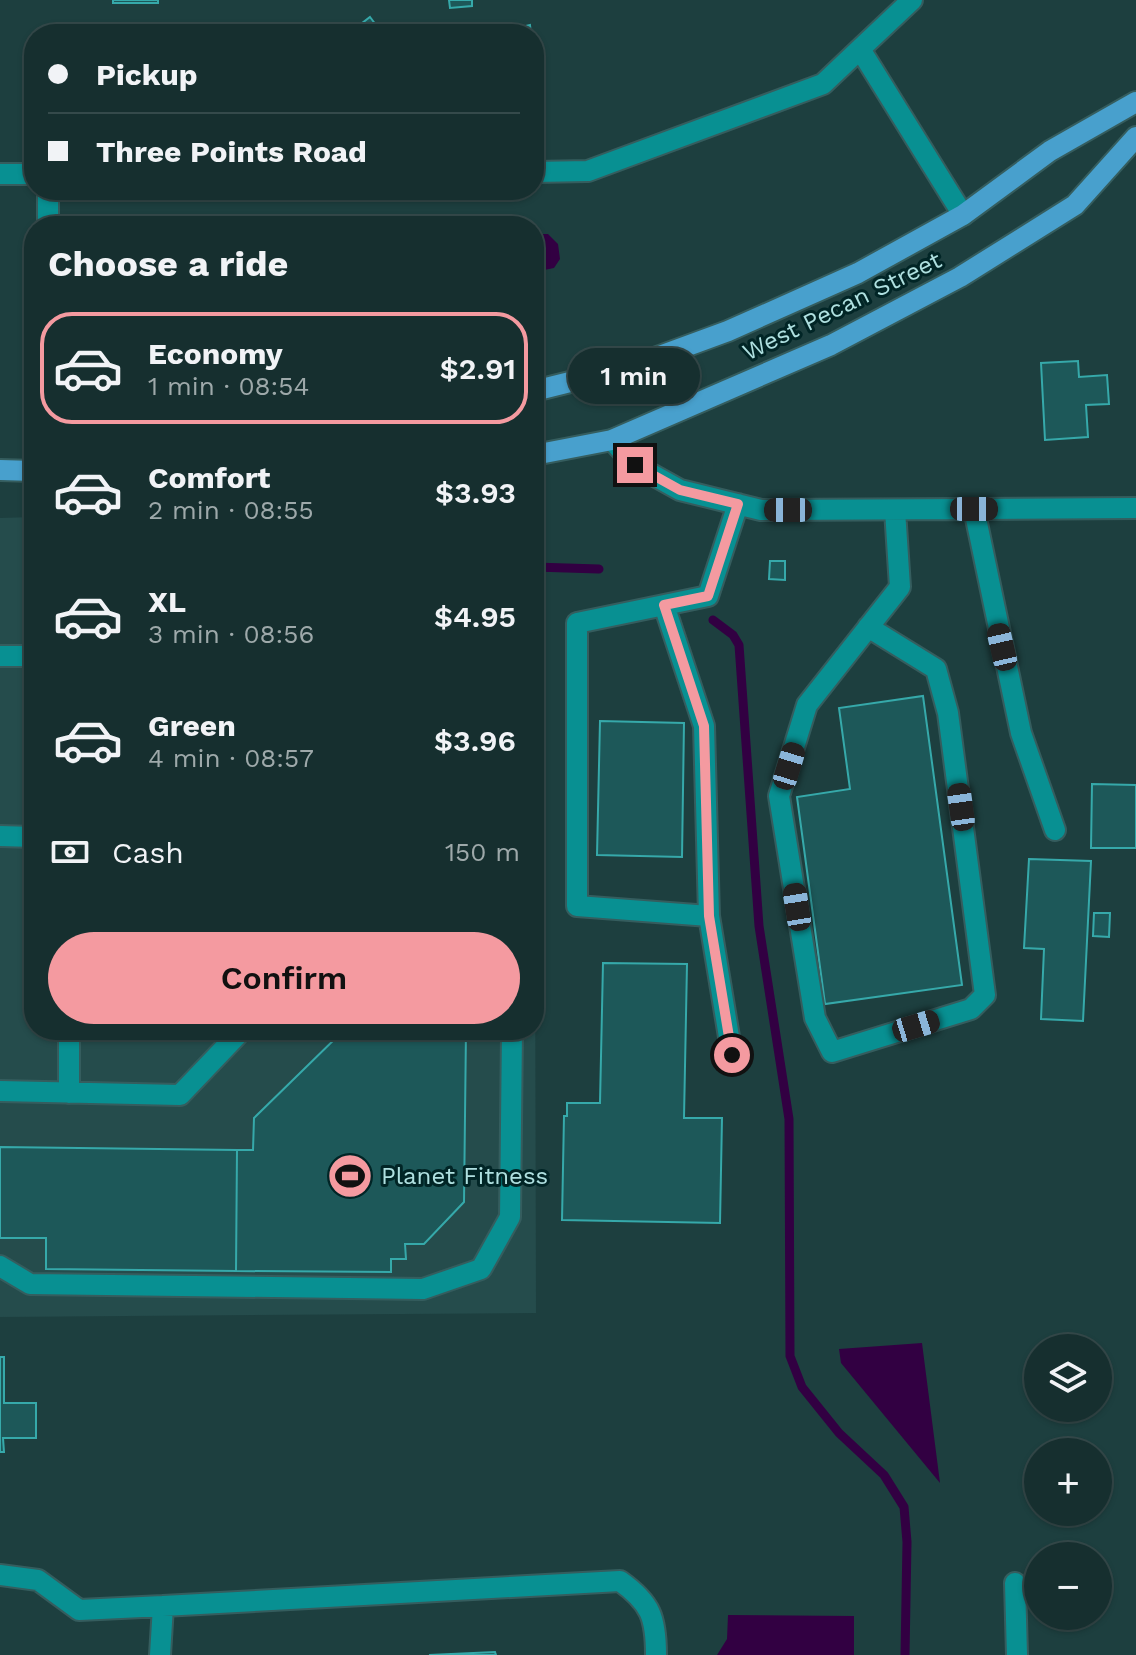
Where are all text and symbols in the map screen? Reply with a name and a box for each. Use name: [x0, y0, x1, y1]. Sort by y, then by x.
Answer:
text: Pickup: [96, 57, 198, 92]
text: Three Points Road: [96, 134, 367, 169]
text: Choose a ride: [48, 243, 288, 285]
street label: West Pecan Street: [738, 246, 946, 366]
icon: car: [52, 332, 124, 404]
text: Economy: [148, 336, 283, 371]
callout: 1 min: [569, 349, 701, 405]
text: $2.91: [440, 351, 516, 386]
text: 1 min: [601, 361, 667, 391]
text: 1 min · 08:54: [148, 371, 309, 401]
route end: [617, 447, 653, 483]
icon: car: [52, 456, 124, 528]
text: Comfort: [148, 460, 270, 495]
text: $3.93: [435, 475, 516, 510]
text: 2 min · 08:55: [148, 495, 314, 525]
car: [950, 497, 998, 521]
car: [764, 498, 812, 522]
icon: car: [52, 580, 124, 652]
text: XL: [148, 584, 186, 619]
text: $4.95: [434, 599, 516, 634]
text: 3 min · 08:56: [148, 619, 314, 649]
car: [985, 621, 1019, 673]
icon: car: [52, 704, 124, 776]
text: Green: [148, 708, 236, 743]
text: $3.96: [434, 723, 516, 758]
car: [771, 740, 807, 792]
text: 4 min · 08:57: [148, 743, 314, 773]
car: [946, 782, 976, 832]
icon: cash: [48, 830, 92, 874]
text: Cash: [112, 835, 184, 870]
text: 150 m: [445, 837, 520, 867]
car: [781, 881, 813, 933]
button: Confirm: [48, 932, 520, 1024]
car: [890, 1008, 942, 1044]
route start: [714, 1037, 750, 1073]
sports icon: Planet Fitness: [326, 1152, 374, 1200]
place label: Planet Fitness: [381, 1162, 548, 1190]
map controls: [1024, 1334, 1112, 1630]
button: layers: [1024, 1334, 1112, 1422]
button: +: [1024, 1438, 1112, 1526]
button: −: [1024, 1542, 1112, 1630]

